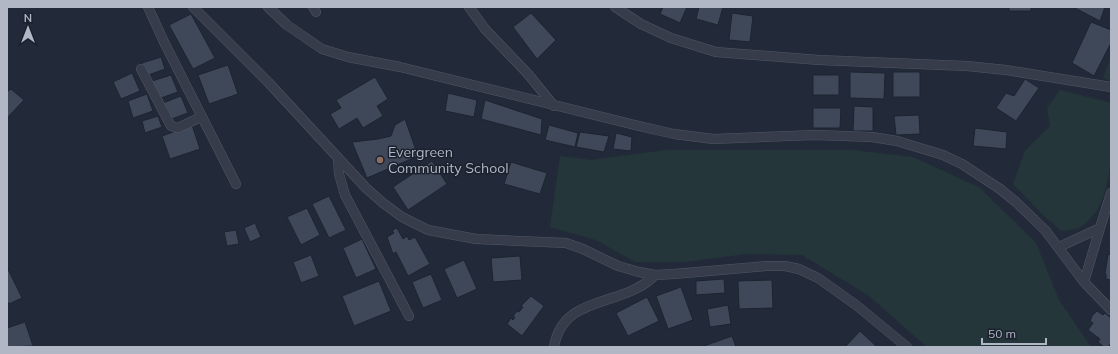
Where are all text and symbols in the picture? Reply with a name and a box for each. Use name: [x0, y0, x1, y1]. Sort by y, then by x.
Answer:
north arrow: [8, 8, 48, 48]
text: N: [24, 11, 32, 25]
place label: Evergreen Community School: [388, 143, 509, 177]
marker: Evergreen Community School: [375, 155, 385, 165]
scale bar: [982, 320, 1046, 346]
text: 50 m: [988, 326, 1016, 341]

